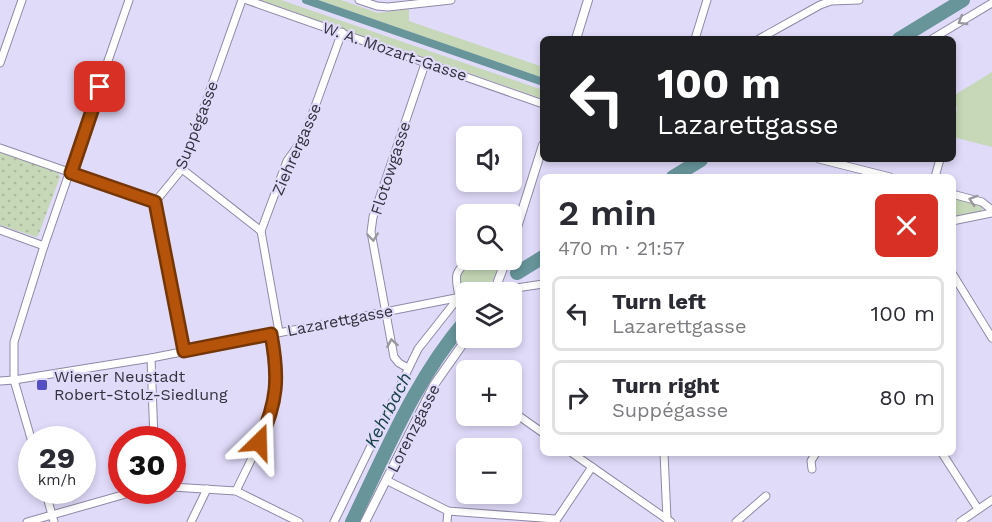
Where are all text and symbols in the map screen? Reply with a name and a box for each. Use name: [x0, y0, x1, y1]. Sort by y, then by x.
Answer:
one-way arrow: [958, 13, 968, 25]
street label: W. A. Mozart-Gasse: [320, 18, 470, 85]
text: 100 m: [657, 59, 781, 108]
icon: left: [558, 60, 636, 138]
pin: [74, 61, 125, 112]
icon: arrive: [83, 70, 116, 103]
street label: Suppégasse: [171, 78, 222, 172]
street label: Ziehrergasse: [268, 100, 325, 198]
text: Lazarettgasse: [657, 109, 838, 141]
street label: Flotowgasse: [366, 119, 414, 217]
map controls: [456, 126, 522, 504]
button: sound: [456, 126, 522, 192]
text: 2 min: [558, 192, 657, 234]
button: close: [875, 194, 938, 257]
one-way arrow: [968, 195, 979, 207]
button: search: [456, 204, 522, 270]
one-way arrow: [366, 232, 379, 241]
text: 470 m · 21:57: [558, 236, 685, 260]
button: layers: [456, 282, 522, 348]
text: Turn left: [612, 289, 706, 314]
icon: left: [561, 297, 594, 330]
street label: Lazarettgasse: [285, 301, 395, 340]
text: 100 m: [871, 301, 935, 326]
text: Lazarettgasse: [612, 314, 746, 338]
one-way arrow: [386, 338, 399, 348]
button: +: [456, 360, 522, 426]
place label: Wiener Neustadt Robert-Stolz-Siedlung: [54, 367, 228, 404]
water label: Kehrbach: [360, 369, 415, 451]
text: Turn right: [612, 373, 719, 398]
marker: Wiener Neustadt Robert-Stolz-Siedlung: [35, 378, 49, 392]
street label: Lorenzgasse: [383, 381, 444, 476]
icon: right: [561, 381, 594, 414]
text: 80 m: [879, 385, 935, 410]
text: Suppégasse: [612, 398, 728, 422]
position arrow: [227, 410, 291, 474]
speed limit sign: 30: [108, 426, 186, 504]
button: −: [456, 438, 522, 504]
text: 29: [39, 440, 75, 475]
text: km/h: [38, 471, 76, 489]

